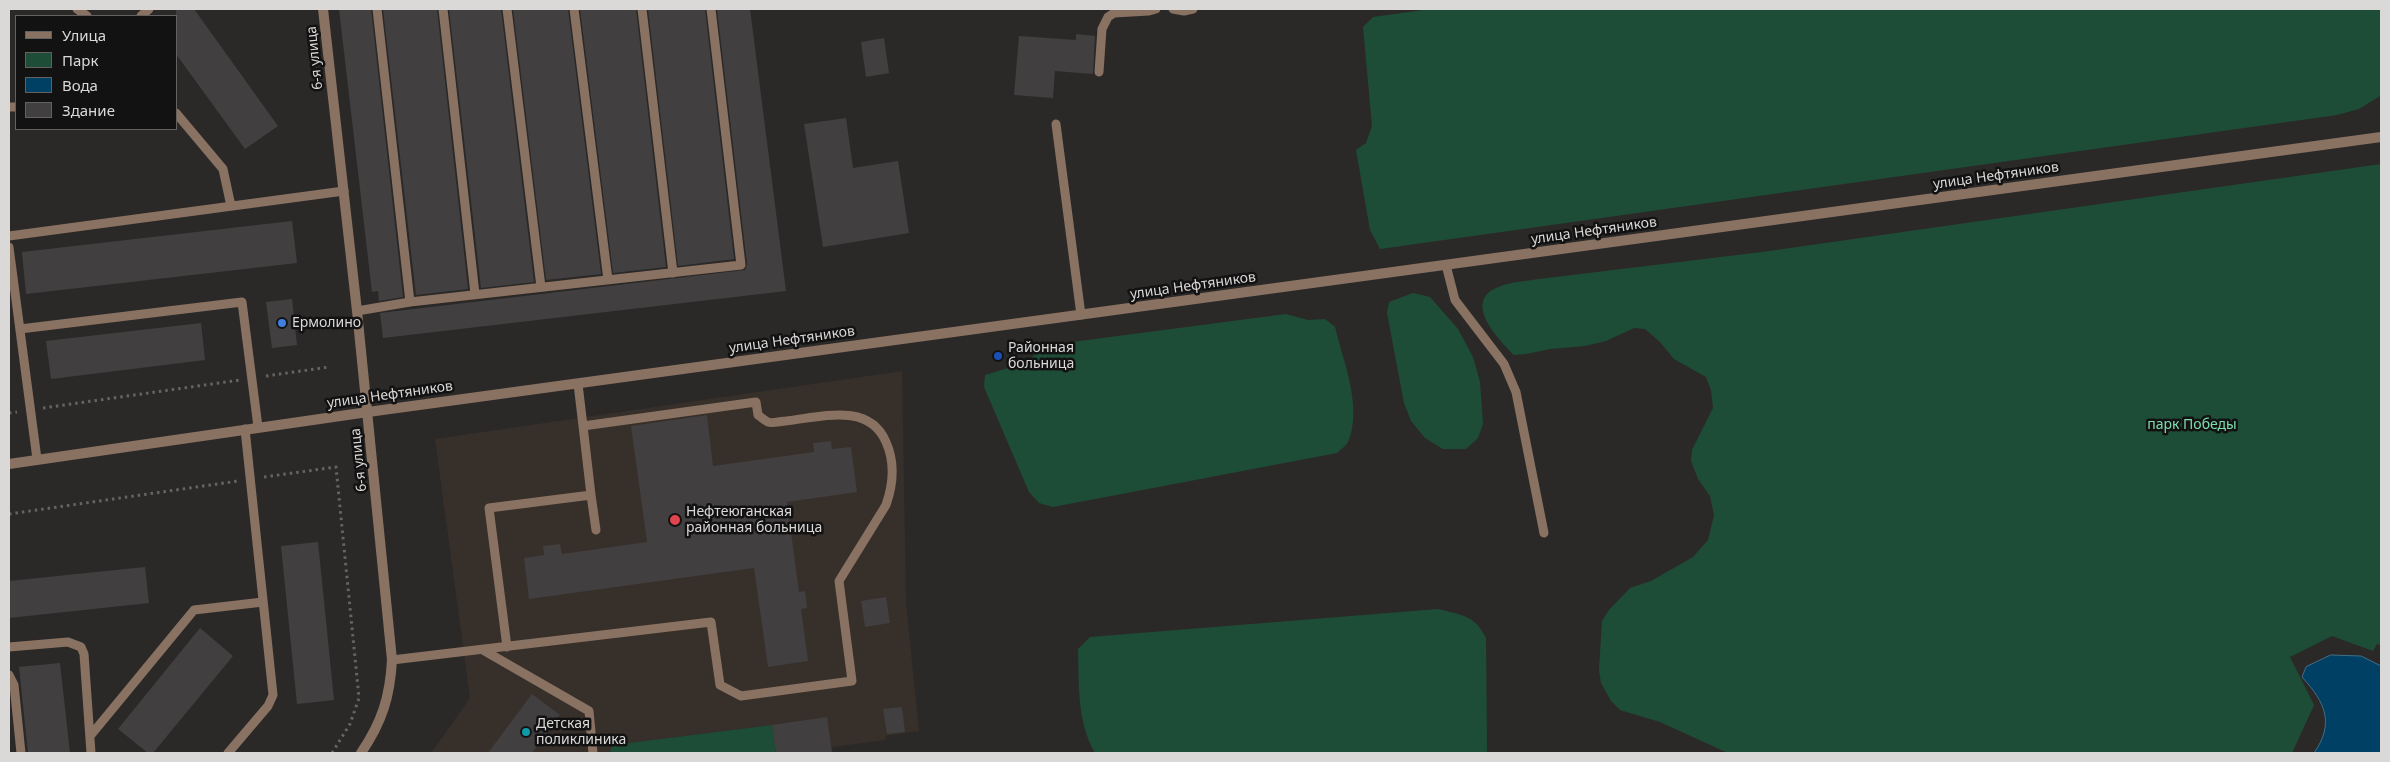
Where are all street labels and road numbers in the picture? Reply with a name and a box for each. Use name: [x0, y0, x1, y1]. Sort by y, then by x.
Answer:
street label: 6-я улица: [303, 25, 327, 91]
street label: улица Нефтяников: [1932, 159, 2060, 193]
street label: улица Нефтяников: [1530, 214, 1658, 248]
street label: улица Нефтяников: [1129, 269, 1257, 303]
street label: улица Нефтяников: [728, 323, 856, 357]
street label: улица Нефтяников: [326, 378, 454, 412]
street label: 6-я улица: [347, 427, 371, 493]

